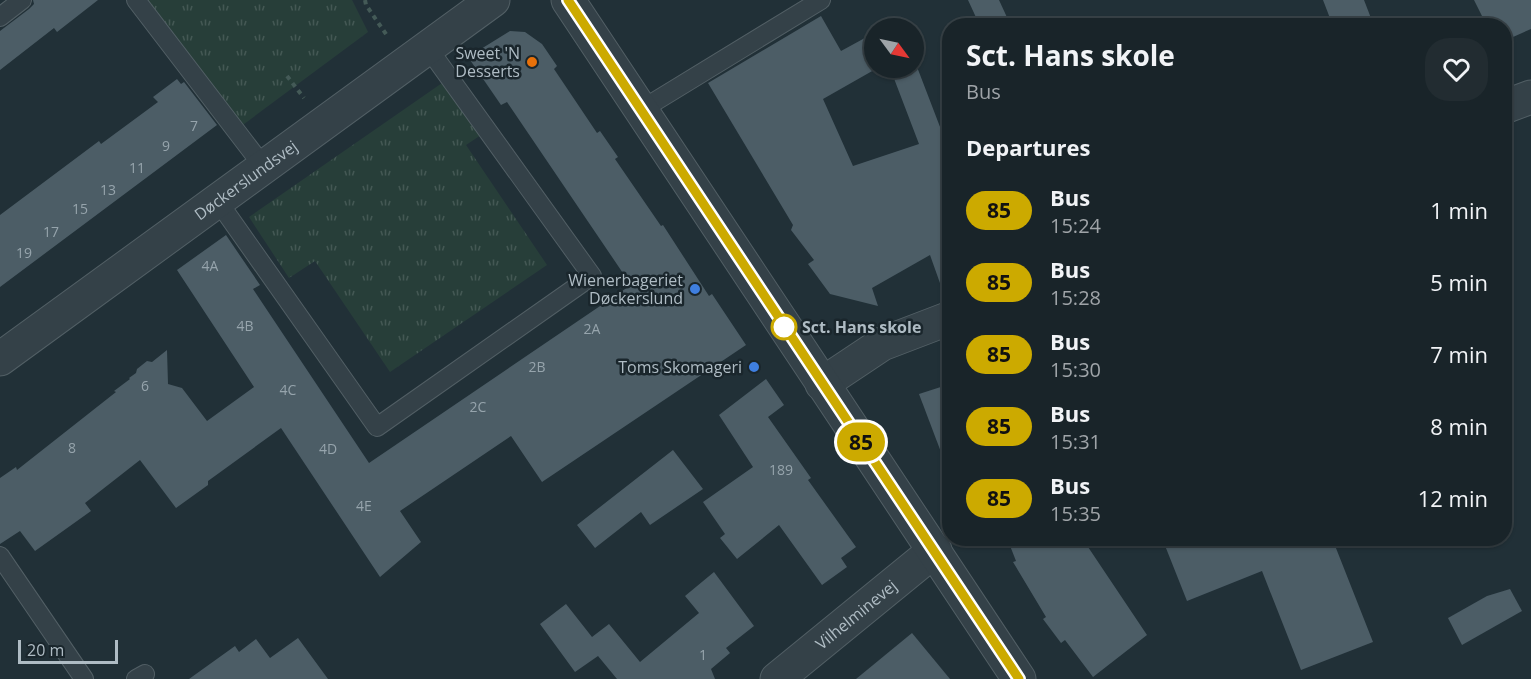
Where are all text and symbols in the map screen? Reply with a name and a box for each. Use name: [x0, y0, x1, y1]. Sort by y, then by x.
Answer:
north arrow: [864, 18, 924, 78]
map controls: [864, 18, 924, 78]
text: Sct. Hans skole: [966, 36, 1175, 74]
button: heart: [1425, 38, 1488, 101]
place label: Sweet 'N Desserts: [455, 42, 520, 82]
marker: Sweet 'N Desserts: [525, 55, 539, 69]
text: Bus: [966, 78, 1001, 105]
house number: 7: [190, 116, 198, 135]
text: Departures: [966, 132, 1090, 162]
street label: Døckerslundsvej: [190, 135, 302, 225]
house number: 9: [162, 136, 170, 155]
house number: 11: [129, 158, 145, 177]
house number: 13: [100, 180, 116, 199]
text: Bus: [1050, 182, 1090, 212]
text: 1 min: [1430, 195, 1488, 225]
text: 85: [987, 196, 1011, 224]
house number: 15: [72, 199, 88, 218]
text: 15:24: [1050, 212, 1101, 239]
house number: 17: [43, 222, 59, 241]
house number: 19: [16, 243, 32, 262]
text: Bus: [1050, 254, 1090, 284]
house number: 4A: [202, 256, 219, 275]
text: 5 min: [1430, 267, 1488, 297]
text: 85: [987, 268, 1011, 296]
place label: Wienerbageriet Døckerslund: [568, 269, 683, 309]
marker: Wienerbageriet Døckerslund: [688, 282, 702, 296]
text: 15:28: [1050, 284, 1101, 311]
marker: Sct. Hans skole: [771, 314, 797, 340]
house number: 4B: [236, 316, 254, 335]
place label: Sct. Hans skole: [802, 316, 921, 338]
house number: 2A: [584, 319, 601, 338]
text: Bus: [1050, 326, 1090, 356]
text: 7 min: [1430, 339, 1488, 369]
text: 85: [987, 340, 1011, 368]
place label: Toms Skomageri: [618, 356, 742, 378]
text: 15:30: [1050, 356, 1101, 383]
house number: 2B: [528, 357, 546, 376]
marker: Toms Skomageri: [747, 360, 761, 374]
house number: 6: [141, 376, 149, 395]
house number: 4C: [280, 380, 297, 399]
house number: 2C: [470, 397, 487, 416]
text: Bus: [1050, 398, 1090, 428]
text: 8 min: [1430, 411, 1488, 441]
text: 85: [987, 412, 1011, 440]
line badge: 85: [834, 422, 888, 462]
text: 85: [849, 428, 873, 456]
text: 15:31: [1050, 428, 1101, 455]
house number: 8: [68, 438, 76, 457]
house number: 4D: [319, 439, 337, 458]
house number: 189: [769, 460, 793, 479]
text: Bus: [1050, 470, 1090, 500]
text: 12 min: [1418, 483, 1488, 513]
text: 85: [987, 484, 1011, 512]
house number: 4E: [356, 496, 372, 515]
text: 15:35: [1050, 500, 1101, 527]
street label: Vilhelminevej: [811, 575, 901, 654]
scale bar: [18, 637, 118, 664]
text: 20 m: [27, 639, 64, 661]
house number: 1: [699, 645, 707, 664]

